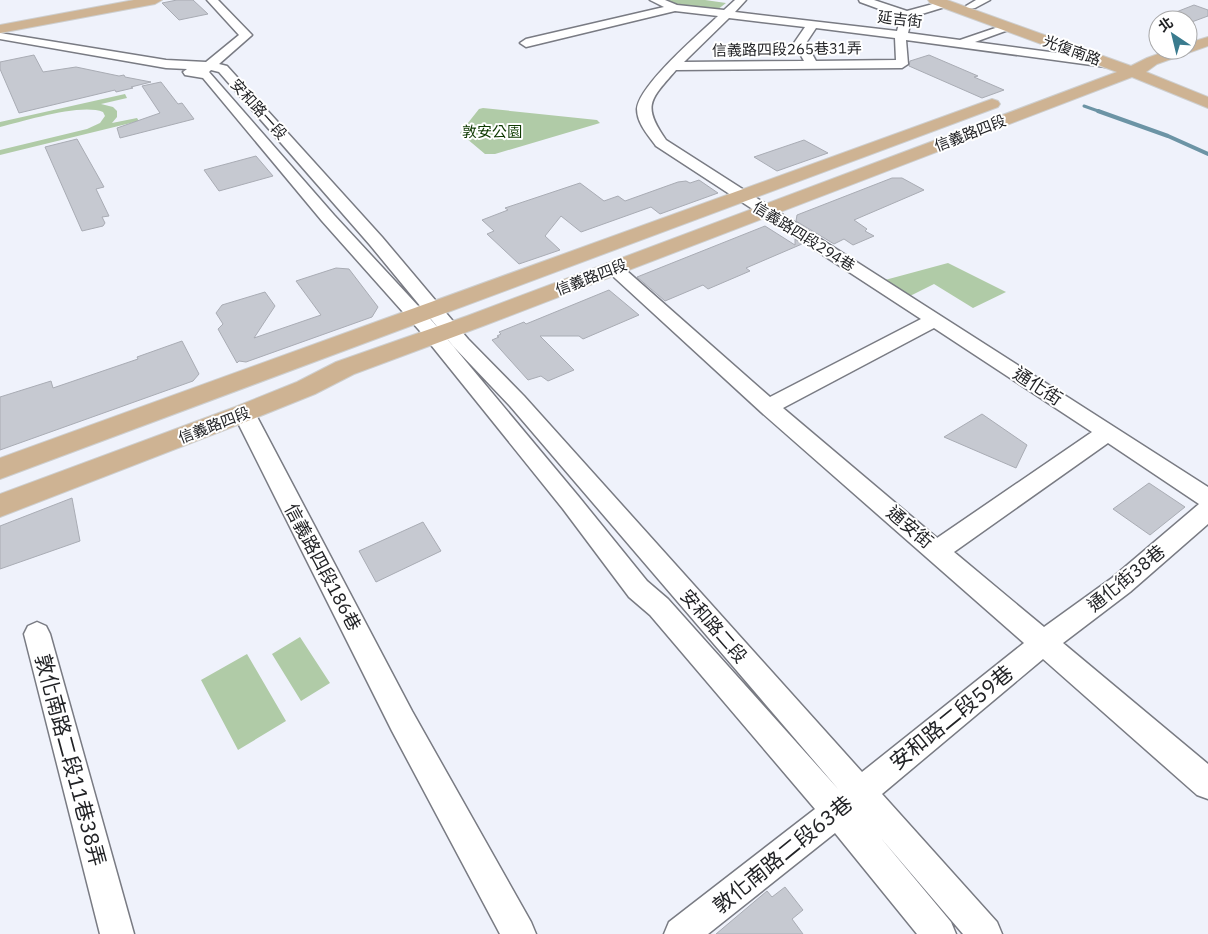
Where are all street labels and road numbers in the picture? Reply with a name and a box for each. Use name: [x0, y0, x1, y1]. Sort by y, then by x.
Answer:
street label: 延吉街: [877, 7, 923, 31]
street label: 光復南路: [1041, 31, 1103, 69]
street label: 信義路四段265巷31弄: [712, 38, 862, 60]
street label: 安和路一段: [227, 75, 291, 143]
street label: 信義路四段: [932, 111, 1008, 155]
street label: 信義路四段294巷: [749, 197, 859, 275]
street label: 信義路四段: [553, 255, 629, 299]
street label: 通化街: [1009, 362, 1067, 410]
street label: 信義路四段: [176, 403, 252, 447]
street label: 信義路四段186巷: [280, 500, 366, 634]
street label: 通安街: [882, 501, 938, 553]
street label: 通化街38巷: [1082, 540, 1170, 616]
street label: 安和路二段: [676, 584, 752, 668]
street label: 敦化南路二段11巷38弄: [29, 651, 113, 869]
street label: 安和路二段59巷: [883, 659, 1019, 775]
street label: 敦化南路二段63巷: [706, 789, 858, 919]

